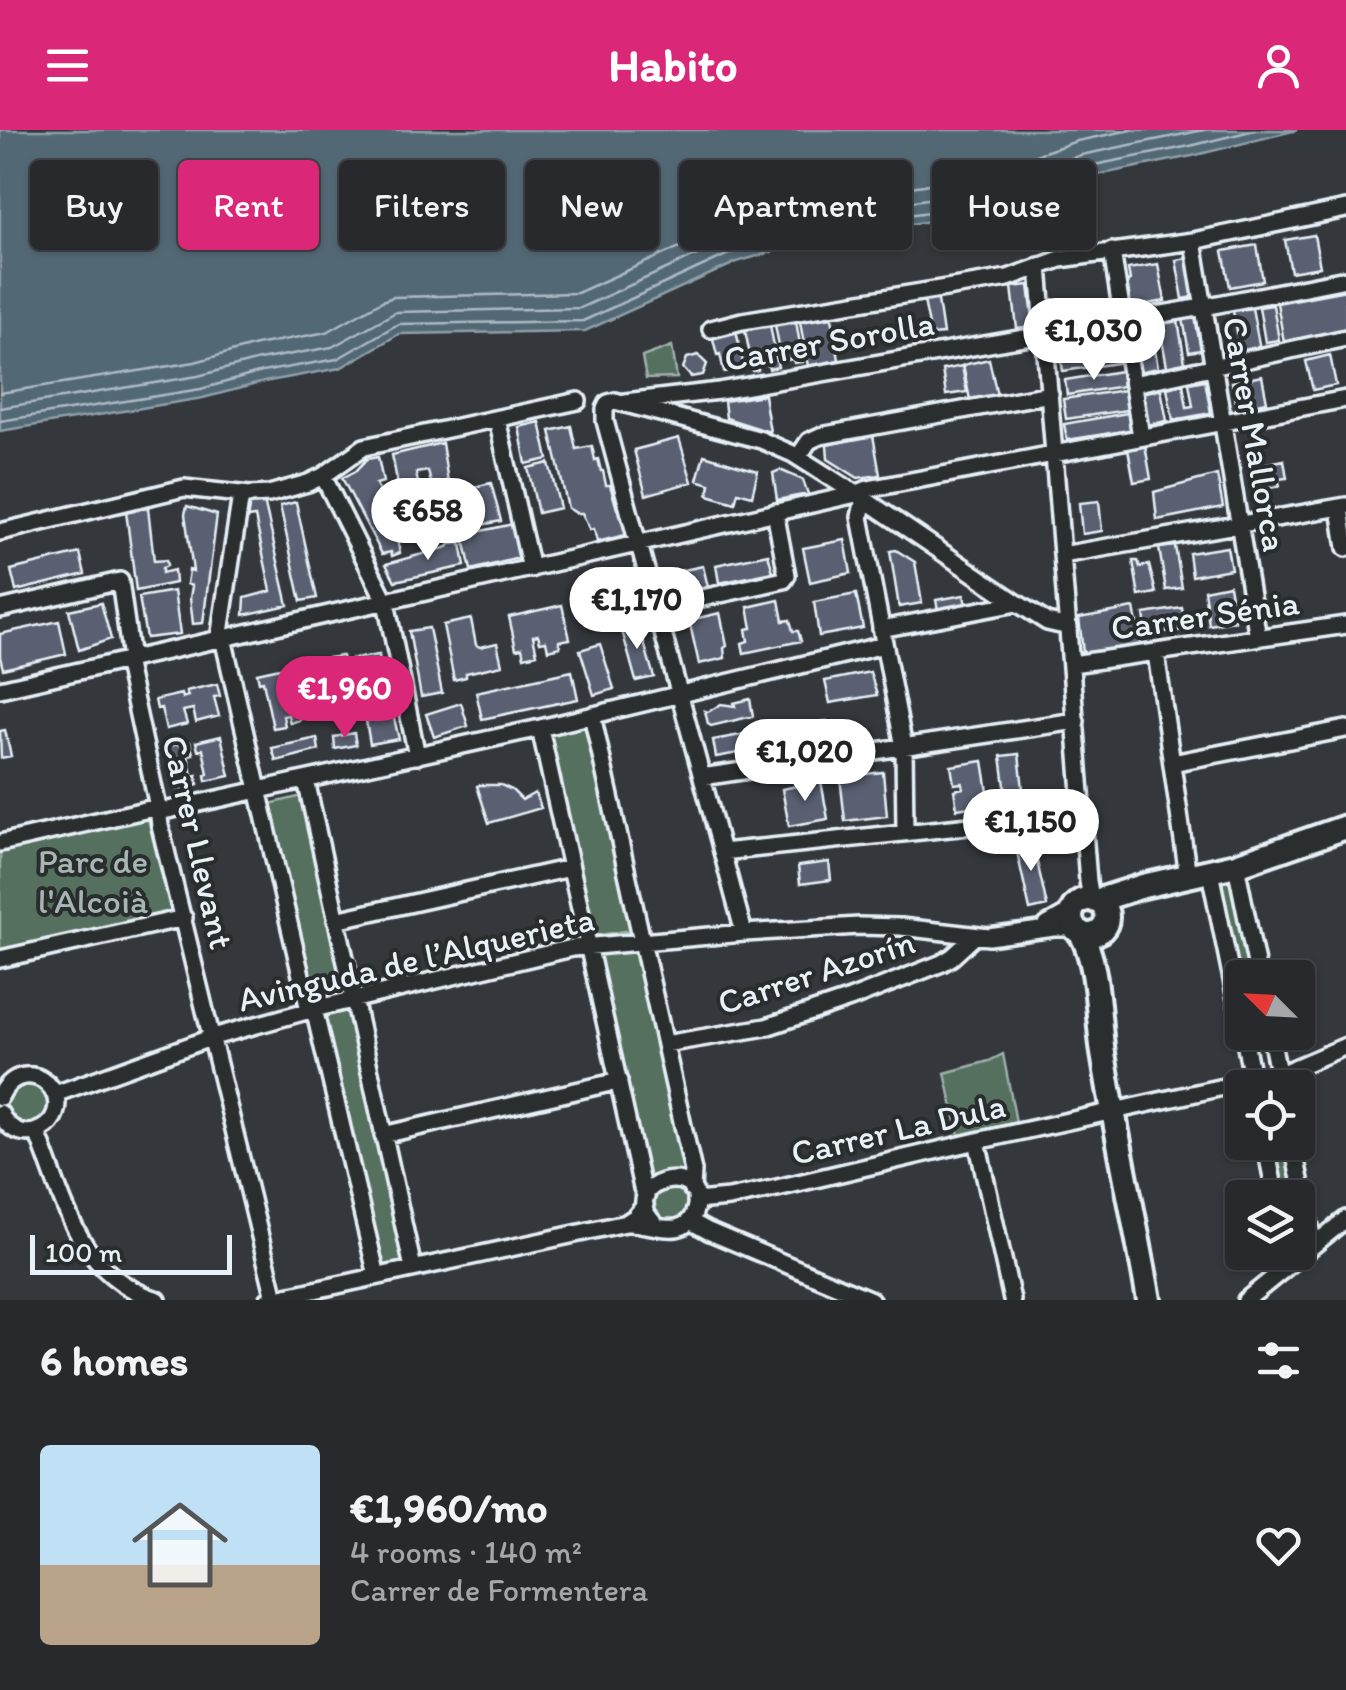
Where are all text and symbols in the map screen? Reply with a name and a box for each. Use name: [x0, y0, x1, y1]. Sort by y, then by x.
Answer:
icon: menu: [40, 38, 95, 93]
text: Habito: [608, 38, 738, 92]
icon: person: [1251, 38, 1306, 93]
chip: Buy: [30, 160, 158, 250]
chip: Rent: [178, 160, 319, 250]
chip: Filters: [339, 160, 505, 250]
chip: New: [525, 160, 659, 250]
chip: Apartment: [679, 160, 912, 250]
chip: House: [932, 160, 1096, 250]
pin: €1,030: [1013, 298, 1175, 383]
street label: Carrer Sorolla: [721, 302, 937, 380]
text: €1,030: [1045, 311, 1143, 349]
street label: Carrer Mallorca: [1214, 314, 1296, 554]
pin: €658: [369, 478, 487, 563]
text: €658: [393, 491, 463, 529]
pin: €1,170: [556, 567, 718, 652]
text: €1,170: [591, 580, 683, 618]
street label: Carrer Sénia: [1108, 581, 1302, 649]
pin: €1,960: [264, 656, 426, 741]
text: €1,960: [298, 669, 392, 707]
pin: €1,020: [724, 719, 886, 804]
street label: Carrer Llevant: [153, 731, 243, 953]
text: €1,020: [757, 732, 853, 770]
pin: €1,150: [950, 789, 1112, 874]
text: €1,150: [985, 802, 1077, 840]
park label: Parc de l'Alcoià: [38, 840, 148, 922]
street label: Avinguda de l’Alquerieta: [234, 898, 598, 1020]
street label: Carrer Azorín: [712, 920, 920, 1024]
north arrow: [1225, 960, 1315, 1050]
map controls: [1225, 960, 1315, 1270]
button: locate: [1225, 1070, 1315, 1160]
street label: Carrer La Dula: [787, 1084, 1009, 1174]
button: layers: [1225, 1180, 1315, 1270]
scale bar: [30, 1230, 232, 1274]
text: 100 m: [45, 1235, 122, 1269]
icon: filters: [1251, 1333, 1306, 1388]
text: 6 homes: [40, 1335, 188, 1386]
text: €1,960/mo: [350, 1482, 548, 1533]
icon: home: [120, 1485, 240, 1605]
icon: heart: [1251, 1518, 1306, 1573]
text: 4 rooms · 140 m²: [350, 1533, 582, 1571]
text: Carrer de Formentera: [350, 1571, 648, 1609]

